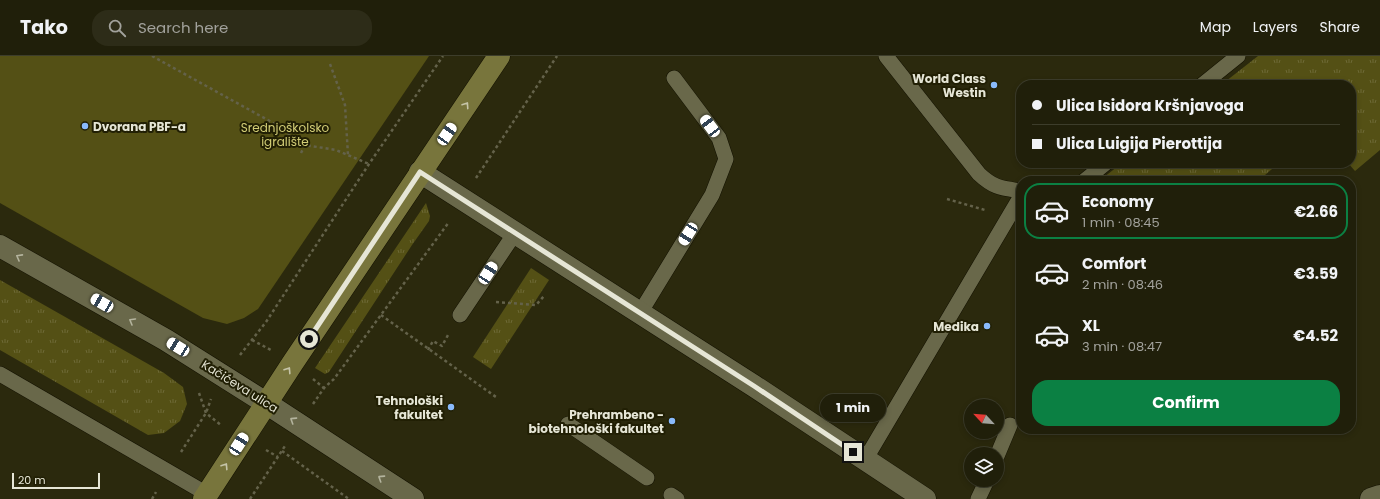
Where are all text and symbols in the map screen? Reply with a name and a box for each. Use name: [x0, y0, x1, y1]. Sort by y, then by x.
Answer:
search box: [92, 10, 372, 46]
text: Tako: [20, 14, 68, 41]
icon: search: [106, 17, 128, 39]
text: Search here: [138, 17, 228, 38]
text: Map: [1200, 17, 1231, 37]
text: Layers: [1253, 17, 1297, 37]
text: Share: [1319, 17, 1360, 37]
place label: World Class Westin: [912, 70, 986, 101]
marker: World Class Westin: [989, 80, 999, 90]
text: Ulica Isidora Kršnjavoga: [1056, 95, 1244, 116]
one-way arrow: [461, 102, 469, 109]
car: [698, 113, 722, 139]
place label: Dvorana PBF-a: [93, 118, 186, 135]
park label: Srednjoškolsko igralište: [241, 119, 330, 150]
marker: Dvorana PBF-a: [80, 121, 90, 131]
car: [435, 121, 459, 147]
text: Ulica Luigija Pierottija: [1056, 133, 1222, 154]
text: Economy: [1082, 191, 1154, 212]
icon: car: [1034, 193, 1070, 229]
text: €2.66: [1294, 201, 1338, 222]
text: 1 min · 08:45: [1082, 213, 1160, 232]
car: [677, 221, 699, 247]
text: Comfort: [1082, 253, 1146, 274]
one-way arrow: [15, 254, 23, 261]
icon: car: [1034, 255, 1070, 291]
car: [476, 260, 500, 286]
text: €3.59: [1294, 263, 1338, 284]
text: 2 min · 08:46: [1082, 275, 1163, 294]
car: [89, 292, 115, 314]
text: XL: [1082, 315, 1100, 336]
icon: car: [1034, 317, 1070, 353]
one-way arrow: [129, 318, 136, 325]
place label: Medika: [933, 318, 979, 335]
marker: Medika: [982, 321, 992, 331]
text: €4.52: [1293, 325, 1338, 346]
route start: [300, 330, 318, 348]
car: [165, 336, 191, 358]
text: 3 min · 08:47: [1082, 337, 1162, 356]
street label: Kačićeva ulica: [198, 356, 282, 416]
one-way arrow: [283, 367, 291, 374]
button: Confirm: [1032, 380, 1340, 426]
place label: Tehnološki fakultet: [376, 392, 443, 423]
callout: 1 min: [820, 394, 886, 422]
text: 1 min: [836, 398, 870, 417]
north arrow: [964, 399, 1004, 439]
map controls: [964, 399, 1004, 487]
marker: Tehnološki fakultet: [446, 402, 456, 412]
place label: Prehrambeno - biotehnološki fakultet: [529, 406, 664, 437]
marker: Prehrambeno - biotehnološki fakultet: [667, 416, 677, 426]
one-way arrow: [291, 418, 298, 425]
car: [227, 431, 251, 457]
route end: [844, 443, 862, 461]
button: layers: [964, 447, 1004, 487]
one-way arrow: [220, 463, 228, 470]
scale bar: [12, 471, 100, 490]
text: 20 m: [18, 472, 46, 488]
one-way arrow: [378, 475, 385, 482]

